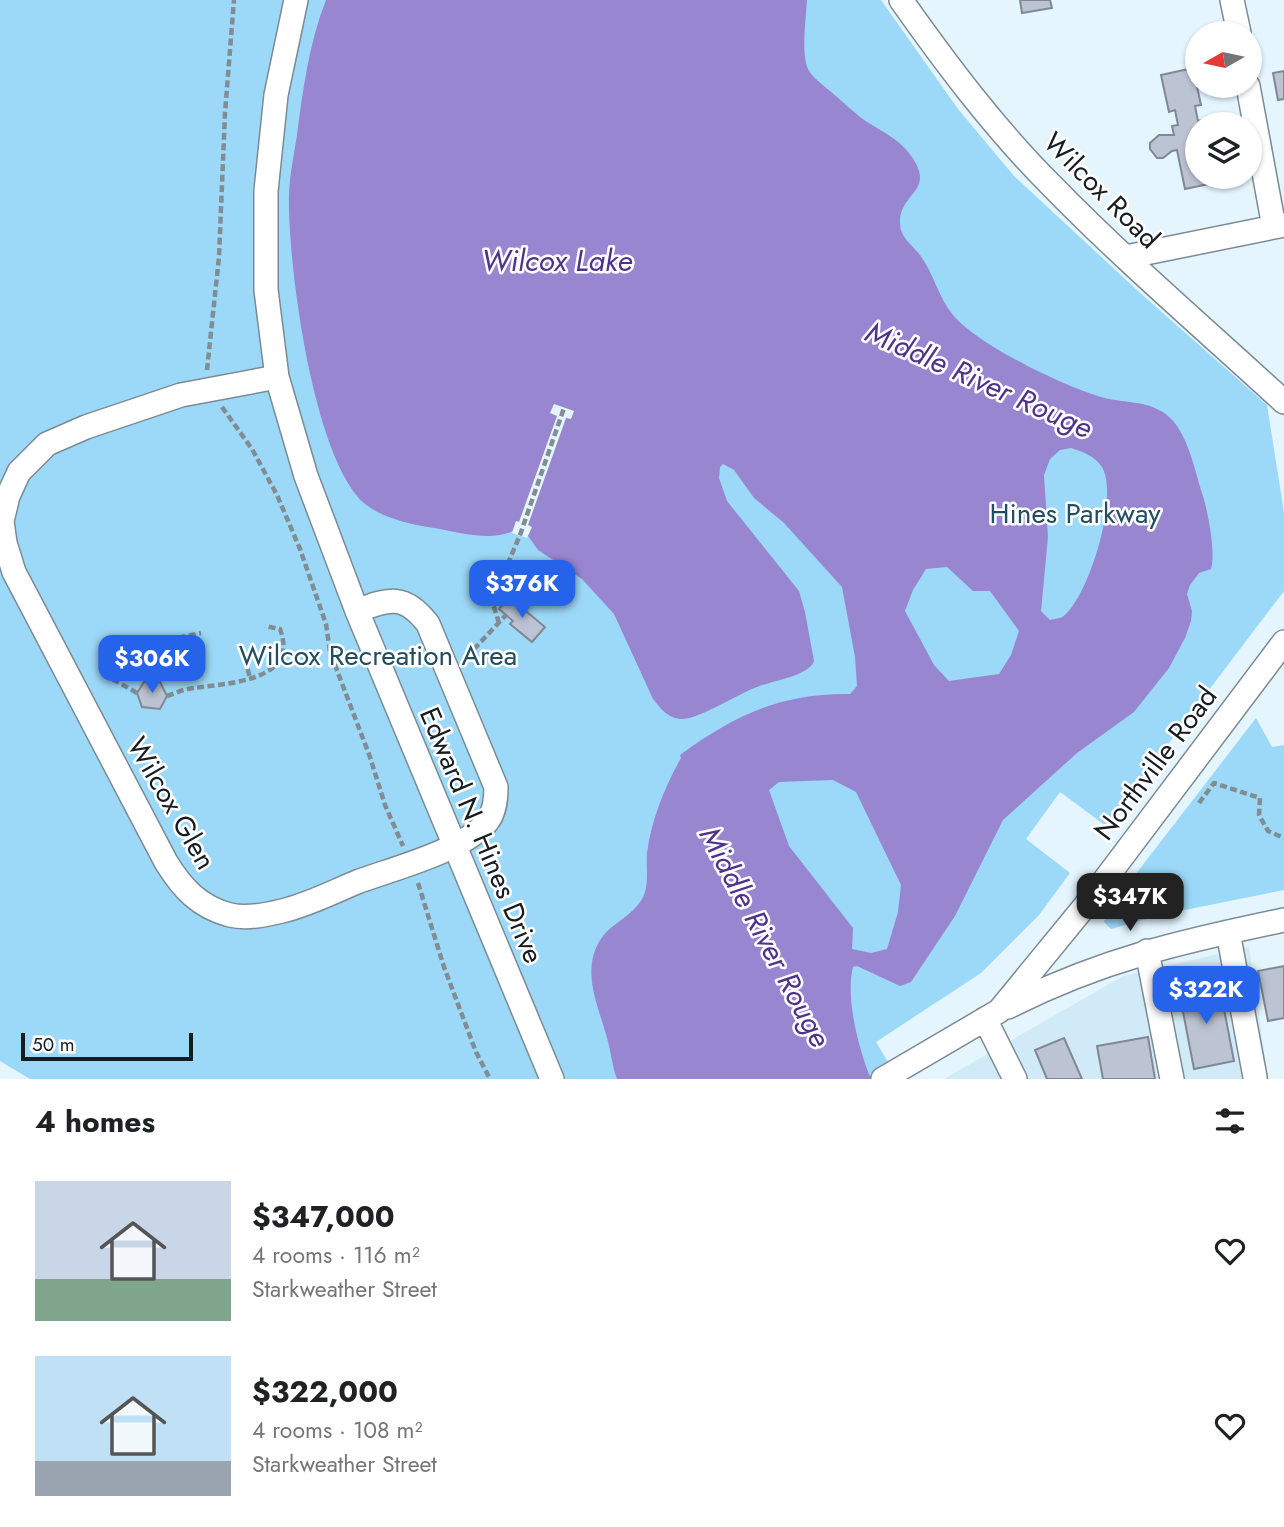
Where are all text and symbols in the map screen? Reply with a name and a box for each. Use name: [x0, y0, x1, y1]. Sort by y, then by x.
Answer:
north arrow: [1185, 21, 1262, 98]
map controls: [1185, 21, 1262, 189]
button: layers: [1185, 112, 1262, 189]
street label: Wilcox Road: [1034, 123, 1169, 258]
water label: Wilcox Lake: [482, 239, 632, 282]
water label: Middle River Rouge: [859, 310, 1100, 449]
park label: Hines Parkway: [989, 493, 1161, 534]
pin: $376K: [473, 560, 571, 620]
text: $376K: [485, 566, 559, 600]
park label: Wilcox Recreation Area: [239, 635, 517, 676]
pin: $306K: [103, 636, 201, 695]
text: $306K: [114, 641, 190, 675]
street label: Northville Road: [1084, 678, 1227, 849]
street label: Edward N. Hines Drive: [409, 701, 554, 970]
street label: Wilcox Glen: [117, 729, 226, 877]
water label: Middle River Rouge: [689, 819, 842, 1055]
pin: $347K: [1081, 874, 1179, 933]
text: $347K: [1093, 879, 1167, 913]
pin: $322K: [1157, 967, 1255, 1026]
text: $322K: [1169, 972, 1243, 1006]
scale bar: [21, 1030, 192, 1062]
text: 50 m: [32, 1031, 75, 1058]
text: 4 homes: [35, 1100, 155, 1143]
icon: filters: [1211, 1102, 1249, 1140]
text: $347,000: [252, 1195, 395, 1238]
icon: home: [91, 1209, 175, 1293]
icon: heart: [1211, 1232, 1249, 1270]
text: 4 rooms · 116 m²: [252, 1238, 420, 1272]
text: Starkweather Street: [252, 1272, 437, 1306]
text: $322,000: [252, 1370, 398, 1413]
icon: home: [91, 1384, 175, 1468]
icon: heart: [1211, 1407, 1249, 1445]
text: 4 rooms · 108 m²: [252, 1413, 422, 1447]
text: Starkweather Street: [252, 1447, 437, 1481]

